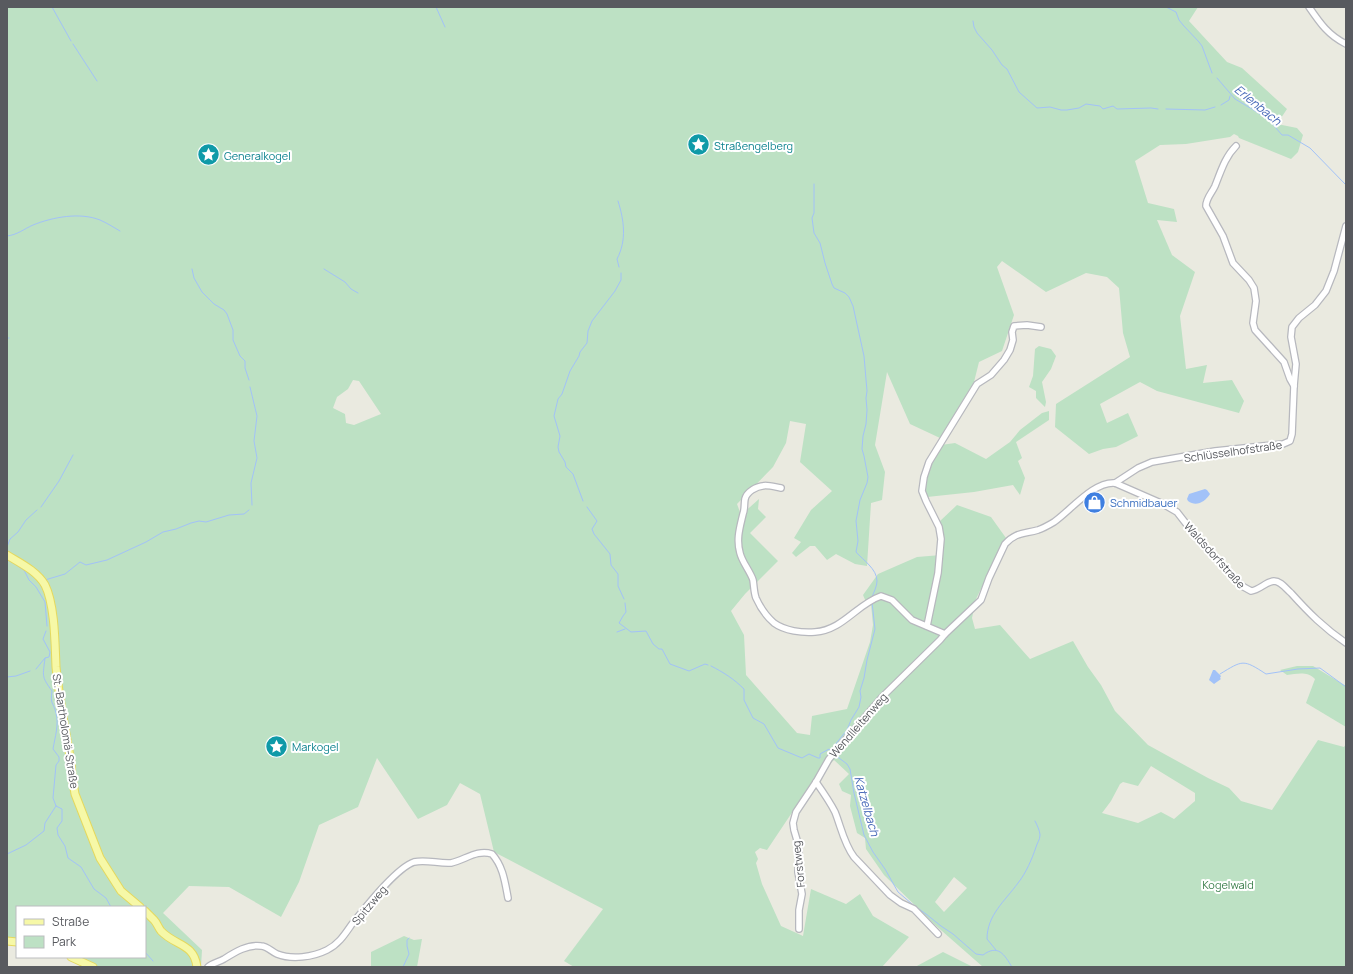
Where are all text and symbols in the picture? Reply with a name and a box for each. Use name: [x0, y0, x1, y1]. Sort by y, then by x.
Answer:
water label: Erlenbach: [1231, 81, 1286, 130]
place icon: Straßengelberg: [686, 132, 712, 158]
place label: Straßengelberg: [714, 138, 793, 153]
place icon: Generalkogel: [195, 142, 221, 168]
place label: Generalkogel: [224, 148, 291, 163]
street label: Schlüsselhofstraße: [1183, 437, 1284, 465]
shop icon: Schmidbauer: [1082, 489, 1108, 515]
place label: Schmidbauer: [1110, 495, 1177, 510]
street label: Waldsdorfstraße: [1181, 519, 1249, 592]
street label: St.-Bartholomä-Straße: [50, 673, 83, 790]
street label: Wendlleitenweg: [826, 689, 890, 761]
place icon: Markogel: [264, 733, 290, 759]
place label: Markogel: [292, 739, 339, 754]
water label: Katzelbach: [850, 774, 884, 839]
street label: Forstweg: [788, 840, 808, 888]
park label: Kogelwald: [1202, 877, 1254, 892]
street label: Spitzweg: [348, 882, 390, 928]
legend: [16, 906, 146, 958]
text: Straße: [52, 913, 89, 930]
text: Park: [52, 933, 77, 950]

